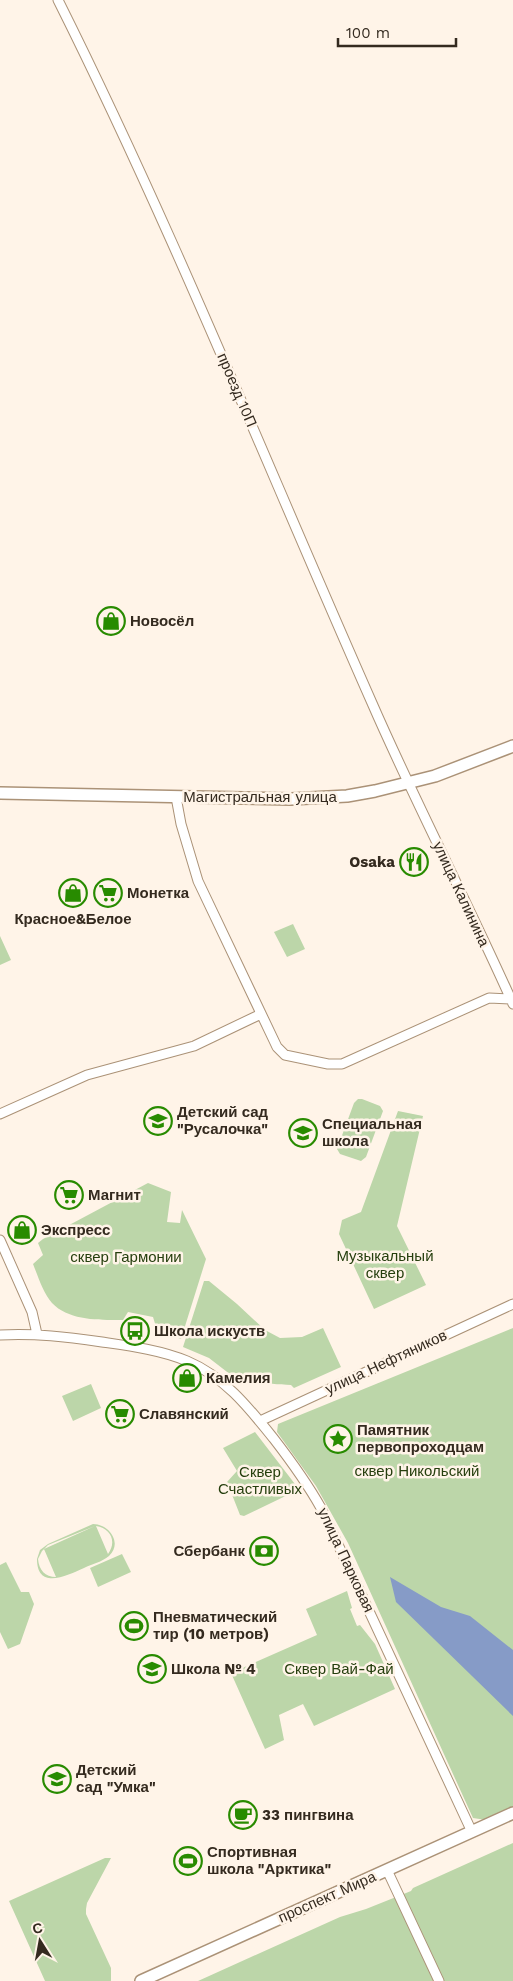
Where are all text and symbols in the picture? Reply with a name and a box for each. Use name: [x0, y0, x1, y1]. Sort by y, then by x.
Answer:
scale bar: [338, 15, 456, 47]
text: 100 m: [346, 24, 390, 42]
street label: проезд 10П: [213, 350, 261, 430]
shop icon: Новосёл: [96, 606, 126, 636]
place label: Новосёл: [130, 612, 194, 630]
street label: Магистральная улица: [183, 788, 337, 806]
street label: улица Калинина: [429, 839, 493, 950]
restaurant icon: Osaka: [399, 847, 429, 877]
place label: Osaka: [349, 853, 395, 871]
shop icon: Красное&Белое: [58, 878, 88, 908]
supermarket icon: Монетка: [93, 878, 123, 908]
place label: Монетка: [127, 884, 190, 902]
place label: Красное&Белое: [14, 910, 132, 928]
place label: Детский сад "Русалочка": [177, 1103, 269, 1138]
school or university icon: Детский сад "Русалочка": [143, 1106, 173, 1136]
place label: Специальная школа: [322, 1115, 422, 1150]
school or university icon: Специальная школа: [288, 1118, 318, 1148]
supermarket icon: Магнит: [54, 1180, 84, 1210]
place label: Магнит: [88, 1186, 141, 1204]
shop icon: Экспресс: [7, 1215, 37, 1245]
place label: Экспресс: [41, 1221, 110, 1239]
park label: Музыкальный сквер: [336, 1247, 434, 1282]
park label: сквер Гармонии: [70, 1248, 182, 1266]
bus stop icon: Школа искуств: [120, 1316, 150, 1346]
place label: Школа искуств: [154, 1322, 265, 1340]
street label: улица Нефтяников: [322, 1326, 450, 1398]
shop icon: Камелия: [172, 1363, 202, 1393]
place label: Камелия: [206, 1369, 271, 1387]
supermarket icon: Славянский: [105, 1399, 135, 1429]
place label: Славянский: [139, 1405, 229, 1423]
place label: Памятник первопроходцам: [357, 1421, 484, 1456]
place icon: Памятник первопроходцам: [323, 1424, 353, 1454]
park label: сквер Никольский: [354, 1462, 480, 1480]
park label: Сквер Счастливых: [218, 1463, 303, 1498]
street label: улица Парковая: [314, 1505, 378, 1615]
bank icon: Сбербанк: [249, 1536, 279, 1566]
place label: Сбербанк: [173, 1542, 245, 1560]
place label: Пневматический тир (10 метров): [153, 1608, 277, 1643]
sports icon: Пневматический тир (10 метров): [119, 1611, 149, 1641]
school or university icon: Школа № 4: [137, 1654, 167, 1684]
place label: Школа № 4: [171, 1660, 256, 1678]
park label: Сквер Вай-Фай: [284, 1660, 394, 1678]
place label: Детский сад "Умка": [76, 1761, 156, 1796]
school or university icon: Детский сад "Умка": [42, 1764, 72, 1794]
cafe icon: 33 пингвина: [228, 1800, 258, 1830]
place label: 33 пингвина: [262, 1806, 354, 1824]
place label: Спортивная школа "Арктика": [207, 1843, 331, 1878]
sports icon: Спортивная школа "Арктика": [173, 1846, 203, 1876]
street label: проспект Мира: [275, 1867, 379, 1927]
north arrow: [15, 1916, 65, 1966]
text: С: [31, 1919, 44, 1937]

